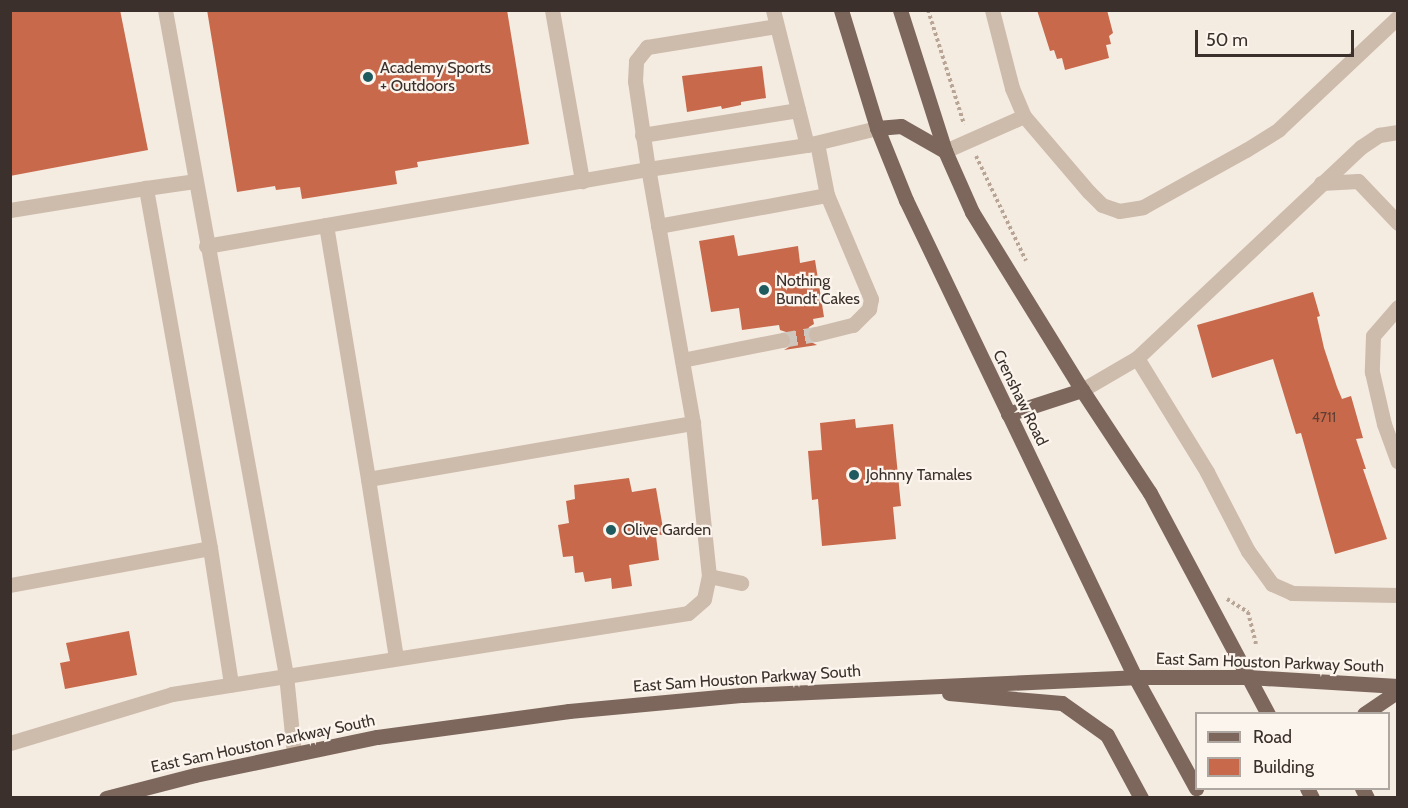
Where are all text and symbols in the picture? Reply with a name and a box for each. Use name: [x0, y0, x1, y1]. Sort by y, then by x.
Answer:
scale bar: [1198, 18, 1357, 56]
text: 50 m: [1206, 29, 1248, 51]
place label: Academy Sports + Outdoors: [380, 58, 491, 96]
marker: Academy Sports + Outdoors: [361, 70, 375, 84]
place label: Nothing Bundt Cakes: [776, 271, 860, 309]
marker: Nothing Bundt Cakes: [757, 283, 771, 297]
street label: Crenshaw Road: [988, 347, 1052, 449]
house number: 4711: [1312, 409, 1336, 425]
place label: Johnny Tamales: [866, 465, 972, 485]
marker: Johnny Tamales: [847, 468, 861, 482]
place label: Olive Garden: [623, 520, 711, 540]
marker: Olive Garden: [604, 523, 618, 537]
street label: East Sam Houston Parkway South: [1156, 649, 1384, 677]
street label: East Sam Houston Parkway South: [632, 661, 862, 697]
street label: East Sam Houston Parkway South: [149, 711, 377, 777]
legend: [1195, 712, 1390, 790]
text: Road: [1253, 726, 1292, 748]
text: Building: [1253, 756, 1314, 778]

